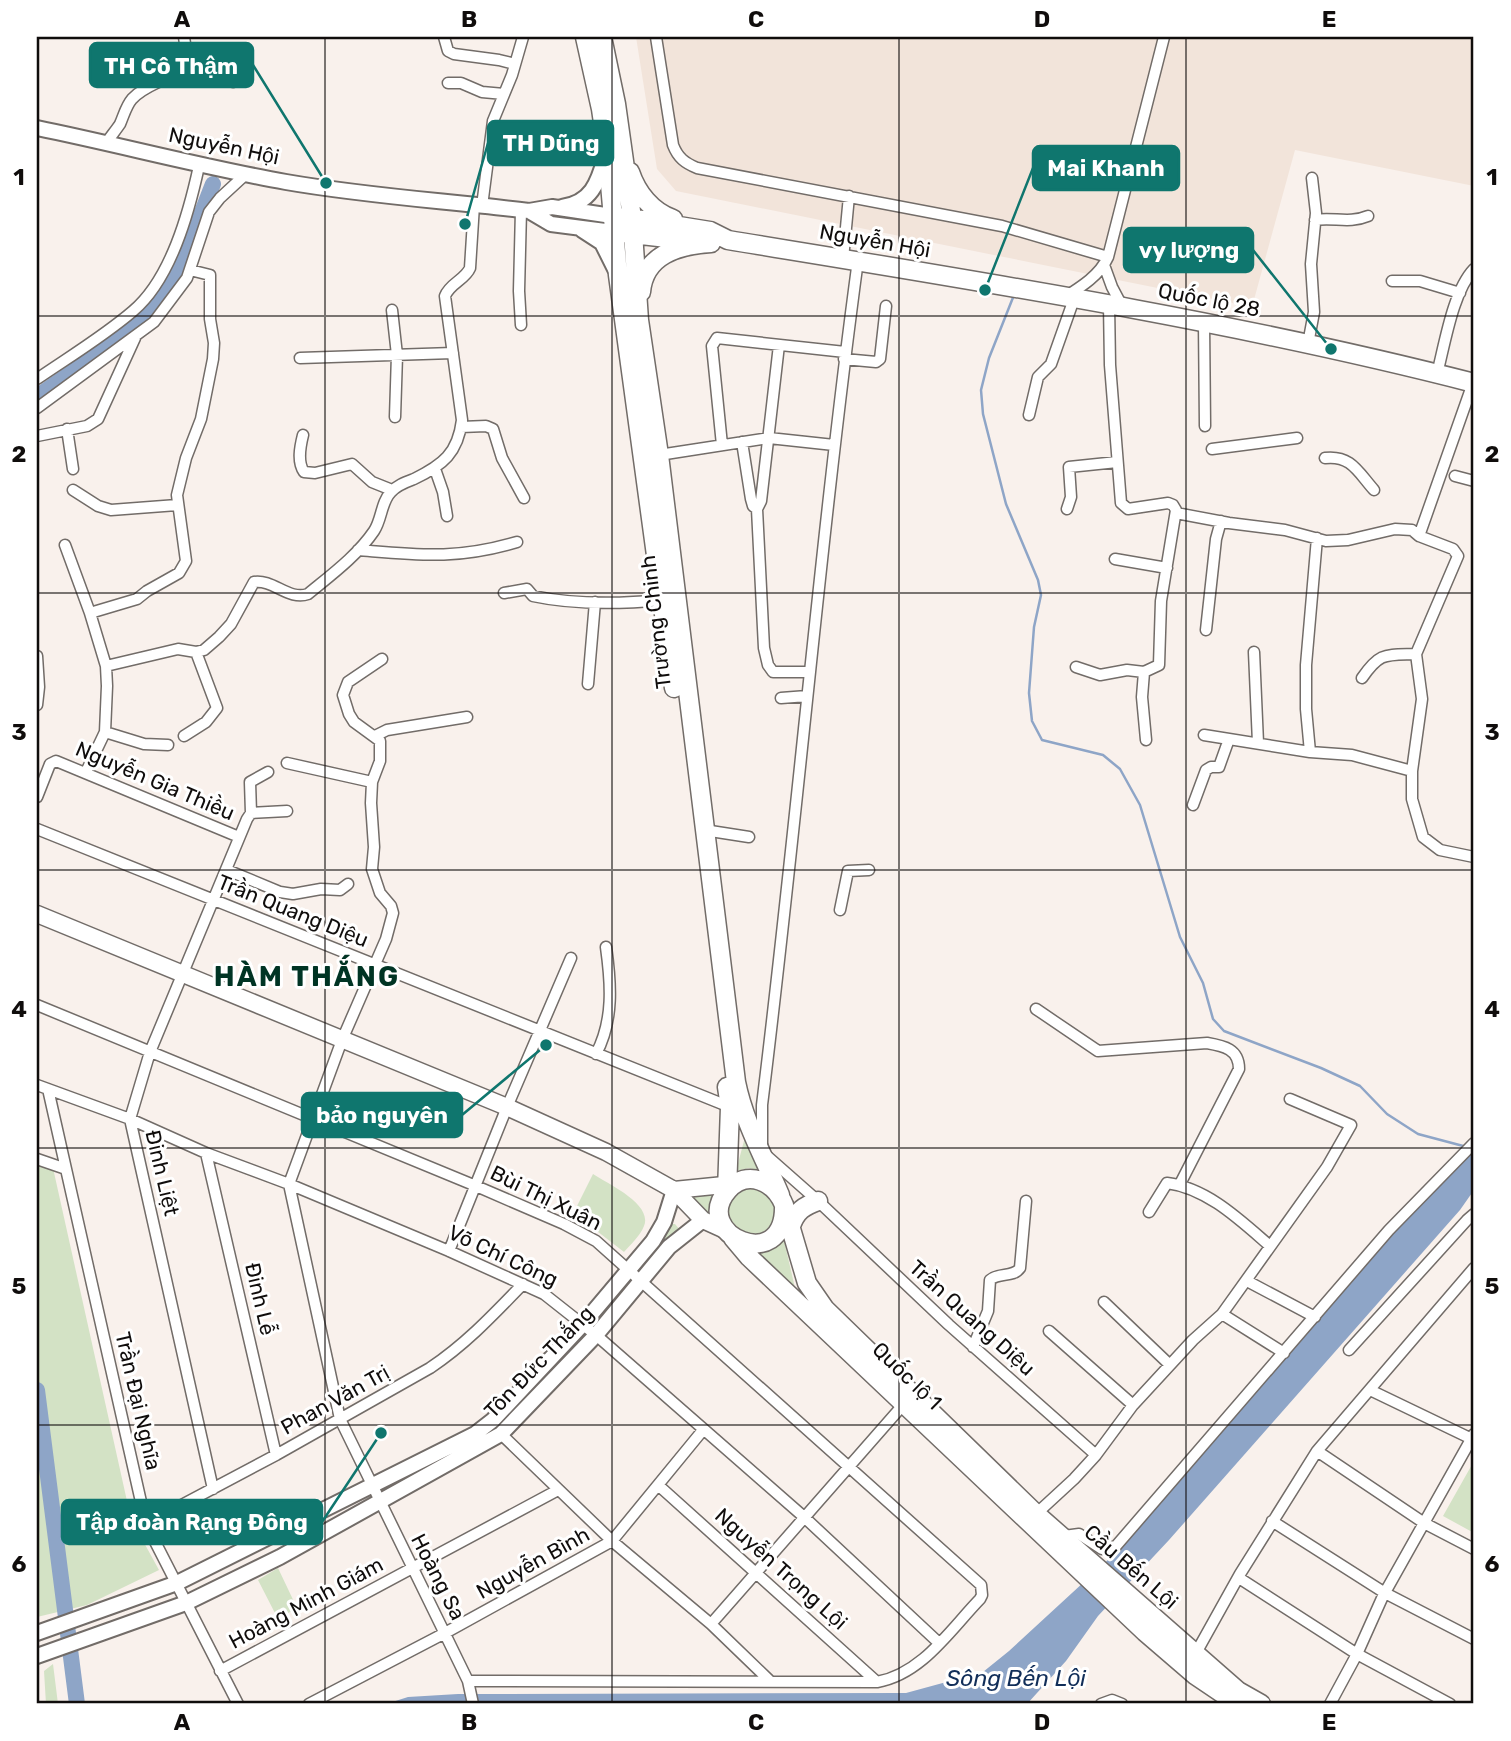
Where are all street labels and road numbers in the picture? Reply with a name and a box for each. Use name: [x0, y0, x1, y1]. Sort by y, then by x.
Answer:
street label: Nguyễn Hội: [167, 122, 282, 169]
street label: Nguyễn Hội: [818, 218, 933, 263]
street label: Quốc lộ 28: [1156, 277, 1262, 322]
street label: Trường Chinh: [635, 554, 676, 690]
street label: Nguyễn Gia Thiều: [72, 736, 238, 825]
street label: Trần Quang Diệu: [214, 869, 372, 952]
street label: Đinh Liệt: [140, 1128, 184, 1218]
street label: Bùi Thị Xuân: [487, 1160, 606, 1235]
street label: Võ Chí Công: [444, 1219, 562, 1292]
street label: Trần Quang Diệu: [904, 1255, 1040, 1381]
street label: Đinh Lễ: [240, 1260, 281, 1338]
street label: Tôn Đức Thắng: [479, 1300, 598, 1423]
street label: Trần Đại Nghĩa: [110, 1329, 167, 1472]
street label: Quốc lộ 1: [868, 1337, 947, 1415]
street label: Phan Văn Trị: [276, 1360, 393, 1440]
street label: Nguyễn Trọng Lội: [710, 1503, 853, 1635]
street label: Cầu Bến Lội: [1080, 1519, 1183, 1614]
street label: Nguyễn Bình: [472, 1521, 594, 1604]
street label: Hoàng Sa: [406, 1529, 471, 1624]
street label: Hoàng Minh Giám: [224, 1551, 387, 1654]

